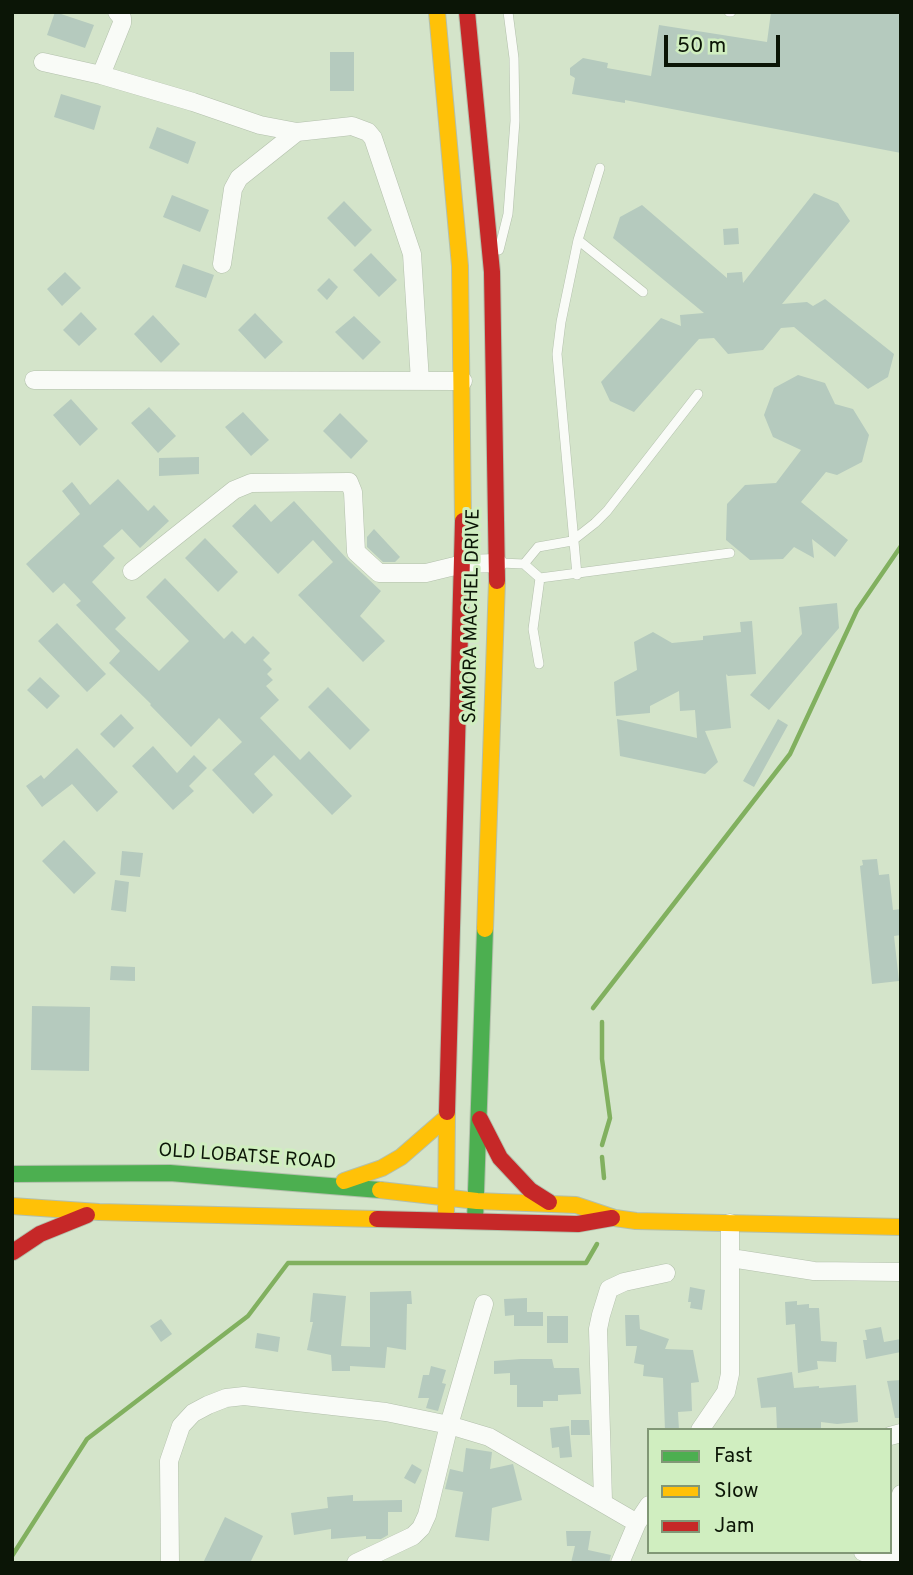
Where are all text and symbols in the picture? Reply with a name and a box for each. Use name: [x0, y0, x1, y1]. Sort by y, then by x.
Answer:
scale bar: [668, 21, 783, 65]
text: 50 m: [677, 33, 726, 60]
street label: SAMORA MACHEL DRIVE: [460, 508, 486, 724]
street label: OLD LOBATSE ROAD: [157, 1140, 337, 1176]
legend: [647, 1428, 892, 1554]
text: Fast: [714, 1443, 753, 1470]
text: Slow: [714, 1478, 759, 1505]
text: Jam: [714, 1513, 755, 1540]

